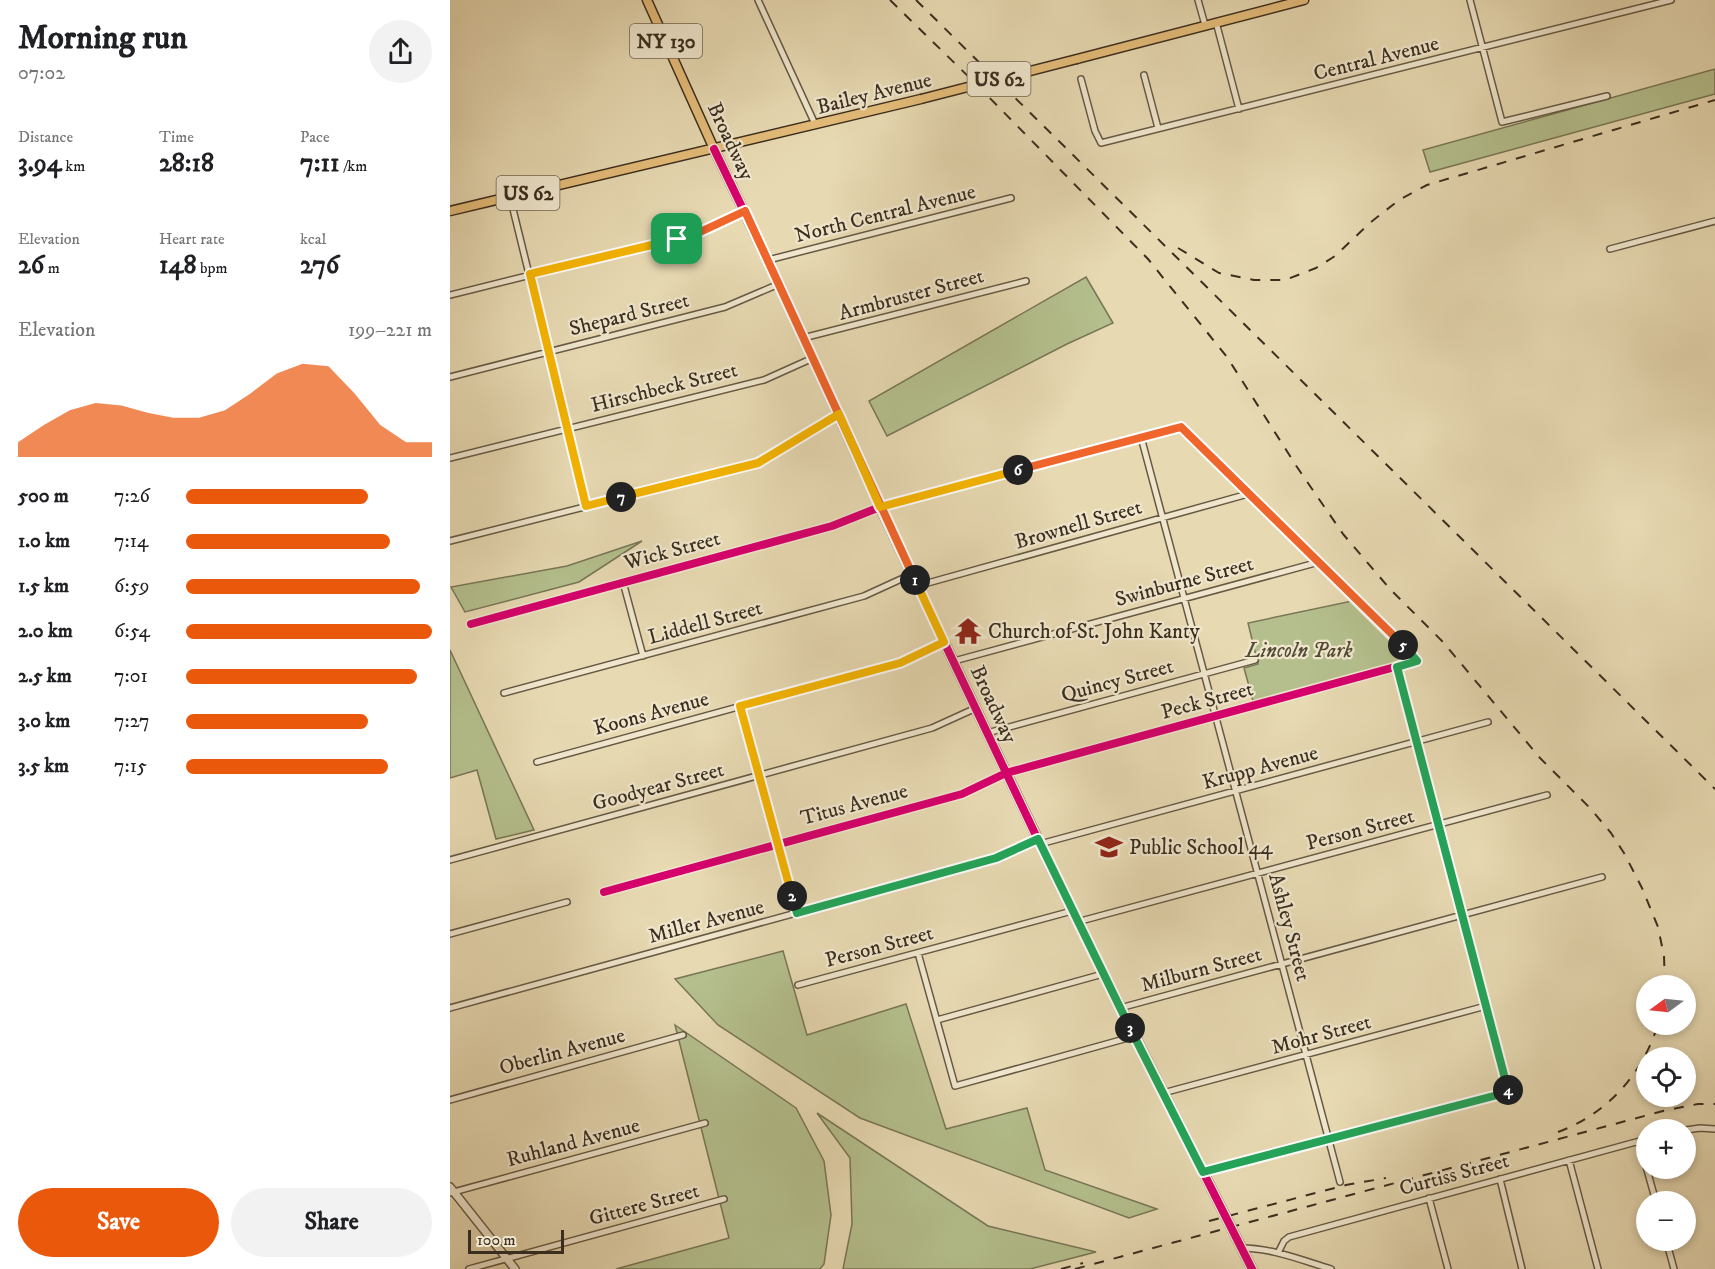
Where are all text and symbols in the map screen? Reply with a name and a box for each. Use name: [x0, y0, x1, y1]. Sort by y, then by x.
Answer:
text: Morning run: [18, 18, 187, 59]
button: share: [369, 20, 432, 83]
road number: NY 130: [630, 24, 702, 58]
street label: Central Avenue: [1311, 31, 1442, 87]
text: 07:02: [18, 61, 65, 86]
road number: US 62: [968, 62, 1030, 96]
street label: Bailey Avenue: [814, 67, 935, 121]
street label: Broadway: [701, 98, 760, 185]
text: Distance: [18, 127, 73, 147]
text: Time: [159, 127, 194, 147]
text: Pace: [300, 127, 330, 147]
text: 3.94: [18, 147, 62, 180]
text: 28:18: [159, 147, 214, 180]
text: 7:11: [300, 147, 340, 180]
text: km: [62, 156, 85, 176]
text: /km: [340, 156, 367, 176]
road number: US 62: [496, 176, 560, 210]
street label: North Central Avenue: [792, 179, 979, 249]
pin: [651, 213, 702, 264]
icon: arrive: [660, 222, 693, 255]
text: Elevation: [18, 229, 80, 249]
text: Heart rate: [159, 229, 225, 249]
text: kcal: [300, 229, 326, 249]
text: 26: [18, 249, 44, 282]
text: 148: [159, 249, 197, 282]
text: 276: [300, 249, 339, 282]
text: m: [44, 258, 60, 278]
text: bpm: [197, 258, 228, 278]
street label: Armbruster Street: [836, 263, 987, 327]
street label: Shepard Street: [567, 287, 692, 342]
text: Elevation: [18, 318, 95, 343]
text: 199–221 m: [348, 318, 432, 343]
street label: Hirschbeck Street: [588, 357, 740, 419]
pin: 6: [1003, 455, 1033, 485]
text: 6: [1014, 460, 1022, 480]
pin: 7: [606, 482, 636, 512]
text: 500 m: [18, 484, 69, 509]
text: 7:26: [114, 484, 150, 509]
text: 7: [617, 487, 625, 507]
street label: Brownell Street: [1012, 494, 1145, 556]
street label: Wick Street: [620, 526, 723, 576]
text: 1.0 km: [18, 529, 70, 554]
text: 7:14: [114, 529, 149, 554]
street label: Swinburne Street: [1112, 551, 1257, 613]
pin: 1: [900, 565, 930, 595]
text: 1: [912, 570, 918, 590]
text: 1.5 km: [18, 574, 69, 599]
text: 6:59: [114, 574, 150, 599]
street label: Liddell Street: [645, 595, 765, 651]
temple icon: Church of St. John Kanty: [953, 616, 983, 646]
text: 2.0 km: [18, 619, 73, 644]
text: 6:54: [114, 619, 150, 644]
place label: Church of St. John Kanty: [988, 619, 1201, 645]
pin: 5: [1388, 630, 1418, 660]
text: 5: [1399, 635, 1407, 655]
park label: Lincoln Park: [1244, 638, 1353, 664]
street label: Quincy Street: [1058, 653, 1177, 708]
street label: Broadway: [964, 661, 1023, 748]
text: 2.5 km: [18, 664, 72, 689]
text: 7:01: [114, 664, 148, 689]
street label: Peck Street: [1158, 676, 1256, 726]
street label: Koons Avenue: [591, 686, 712, 742]
text: 3.0 km: [18, 709, 70, 734]
text: 7:27: [114, 709, 150, 734]
street label: Krupp Avenue: [1199, 740, 1321, 796]
text: 3.5 km: [18, 754, 69, 779]
text: 7:15: [114, 754, 147, 779]
street label: Goodyear Street: [590, 757, 727, 817]
street label: Titus Avenue: [798, 778, 911, 832]
street label: Person Street: [1303, 803, 1417, 857]
school or university icon: Public School 44: [1094, 832, 1124, 862]
place label: Public School 44: [1129, 835, 1274, 861]
street label: Ashley Street: [1262, 871, 1316, 984]
pin: 2: [777, 881, 807, 911]
text: 2: [788, 886, 796, 906]
street label: Miller Avenue: [646, 894, 767, 950]
street label: Person Street: [822, 920, 936, 974]
street label: Milburn Street: [1138, 941, 1265, 999]
north arrow: [1636, 975, 1696, 1035]
map controls: [1636, 975, 1696, 1251]
street label: Mohr Street: [1269, 1009, 1374, 1061]
pin: 3: [1115, 1013, 1145, 1043]
text: 3: [1127, 1018, 1133, 1038]
street label: Oberlin Avenue: [497, 1023, 628, 1081]
button: locate: [1636, 1047, 1696, 1107]
pin: 4: [1493, 1075, 1523, 1105]
text: 4: [1503, 1080, 1513, 1100]
street label: Ruhland Avenue: [504, 1113, 643, 1173]
button: +: [1636, 1119, 1696, 1179]
street label: Curtiss Street: [1397, 1148, 1512, 1202]
street label: Gittere Street: [586, 1178, 702, 1232]
button: Save: [18, 1188, 219, 1257]
button: Share: [231, 1188, 432, 1257]
button: −: [1636, 1191, 1696, 1251]
scale bar: [468, 1227, 564, 1254]
text: 100 m: [477, 1230, 516, 1250]

